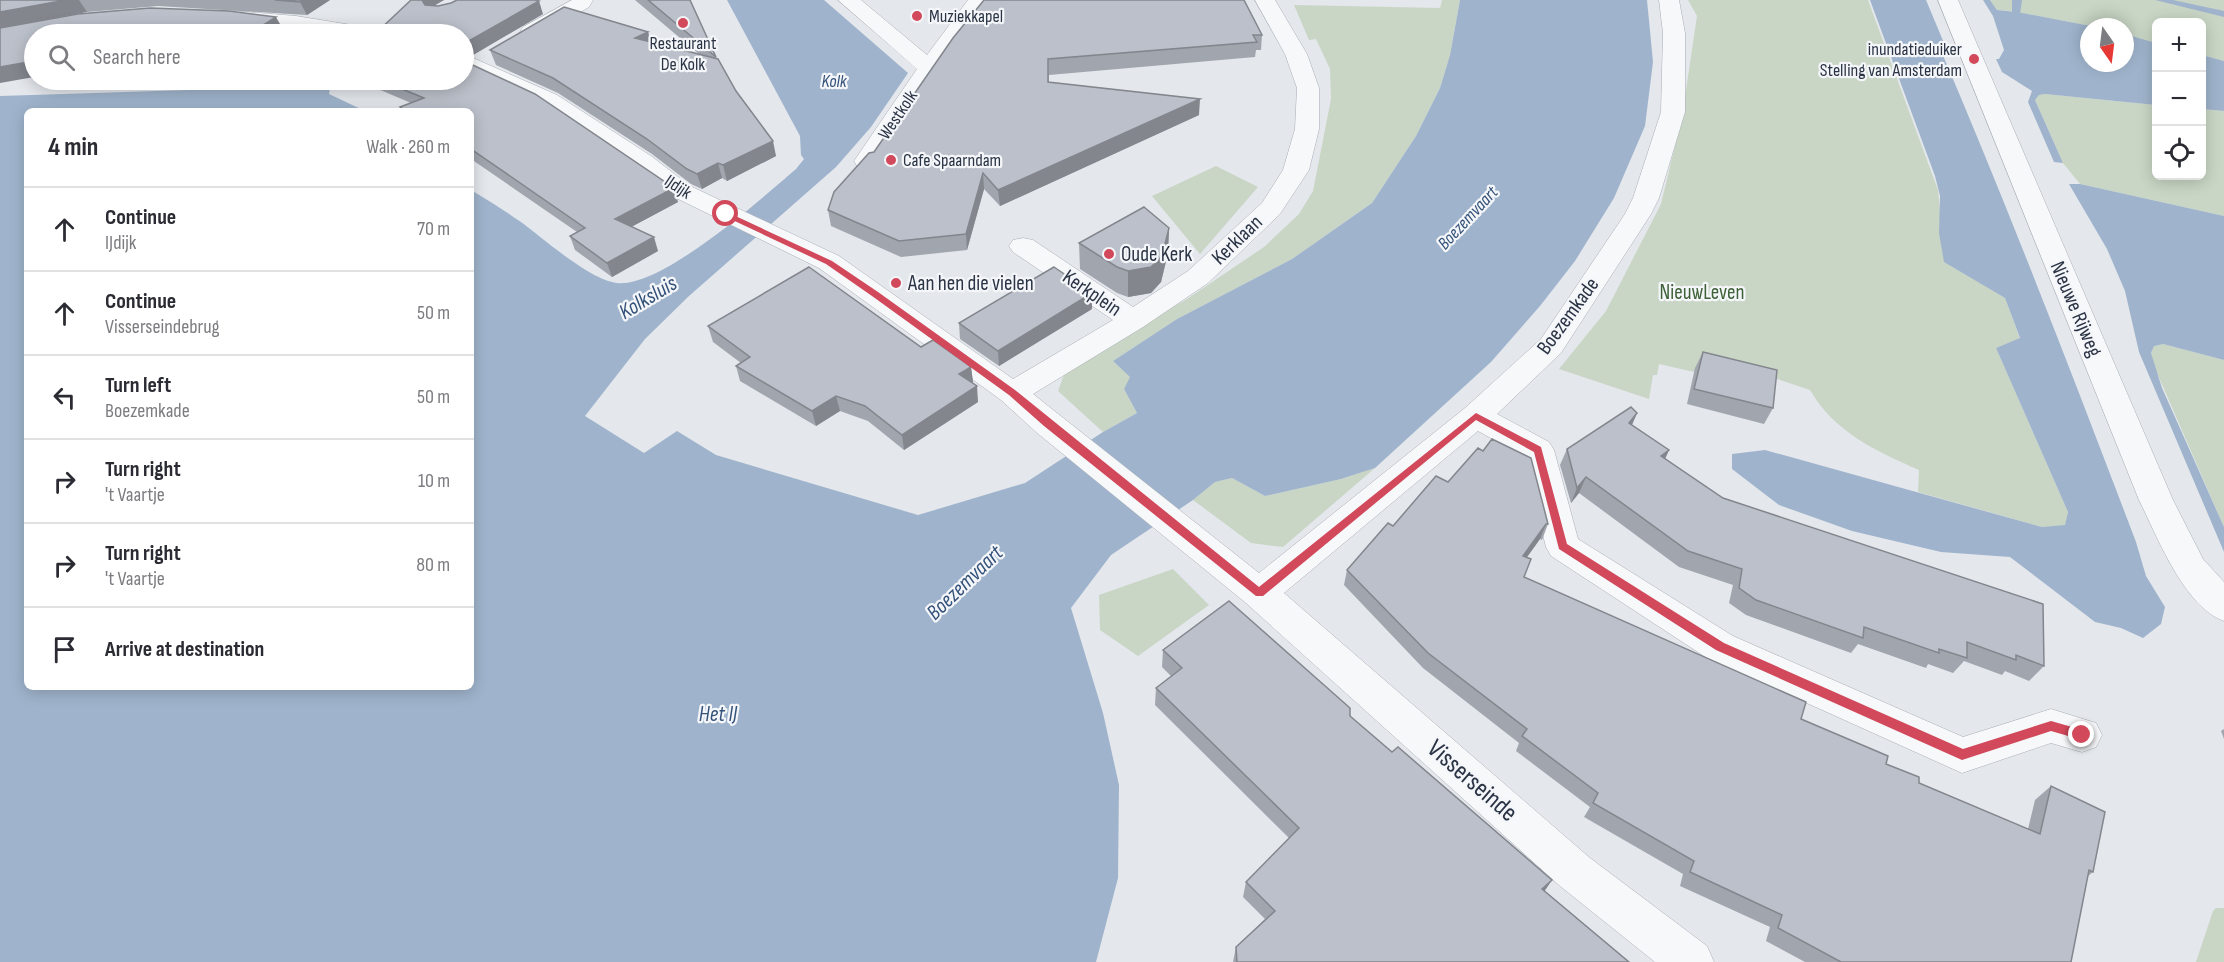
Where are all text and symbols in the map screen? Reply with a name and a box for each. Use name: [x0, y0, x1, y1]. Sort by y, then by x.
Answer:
place label: Muziekkapel: [929, 6, 1003, 27]
marker: Muziekkapel: [910, 9, 924, 23]
marker: Restaurant De Kolk: [676, 16, 690, 30]
north arrow: [2080, 18, 2134, 72]
map controls: [2152, 18, 2206, 180]
button: +: [2152, 18, 2206, 72]
search box: [24, 24, 474, 90]
place label: Restaurant De Kolk: [650, 33, 717, 75]
place label: inundatieduiker Stelling van Amsterdam: [1820, 39, 1962, 81]
icon: search: [45, 41, 78, 74]
text: Search here: [93, 44, 180, 71]
marker: inundatieduiker Stelling van Amsterdam: [1967, 52, 1981, 66]
water label: Kolk: [822, 71, 848, 92]
button: −: [2152, 72, 2206, 126]
street label: Westkolk: [874, 86, 922, 144]
button: locate: [2152, 126, 2206, 180]
text: 4 min: [48, 132, 98, 163]
text: Walk · 260 m: [366, 135, 450, 159]
place label: Cafe Spaarndam: [903, 150, 1001, 171]
marker: Cafe Spaarndam: [884, 153, 898, 167]
street label: IJdijk: [660, 170, 696, 204]
water label: Boezemvaart: [1434, 182, 1503, 254]
route start: [712, 200, 738, 226]
text: Continue: [105, 204, 176, 231]
street label: Kerklaan: [1206, 210, 1268, 270]
icon: ahead: [48, 213, 81, 246]
text: 70 m: [417, 217, 450, 241]
text: IJdijk: [105, 231, 136, 255]
place label: Oude Kerk: [1121, 242, 1192, 267]
marker: Oude Kerk: [1102, 247, 1116, 261]
street label: Nieuwe Rijweg: [2045, 258, 2107, 360]
street label: Kerkplein: [1058, 264, 1126, 322]
water label: Kolksluis: [614, 270, 682, 326]
place label: Aan hen die vielen: [907, 271, 1034, 296]
street label: Boezemkade: [1532, 273, 1604, 359]
marker: Aan hen die vielen: [889, 276, 903, 290]
park label: NieuwLeven: [1660, 280, 1744, 305]
text: Continue: [105, 288, 176, 315]
icon: ahead: [48, 297, 81, 330]
text: 50 m: [417, 301, 450, 325]
text: Visserseindebrug: [105, 315, 220, 339]
text: Turn left: [105, 372, 171, 399]
icon: left: [48, 381, 81, 414]
text: 50 m: [417, 385, 450, 409]
text: Boezemkade: [105, 399, 190, 423]
text: Turn right: [105, 456, 181, 483]
icon: right: [48, 465, 81, 498]
text: 10 m: [418, 469, 450, 493]
text: 't Vaartje: [105, 483, 165, 507]
water label: Boezemvaart: [921, 539, 1010, 626]
text: Turn right: [105, 540, 181, 567]
icon: right: [48, 549, 81, 582]
text: 80 m: [416, 553, 450, 577]
text: 't Vaartje: [105, 567, 165, 591]
icon: arrive: [48, 633, 81, 666]
text: Arrive at destination: [105, 636, 264, 663]
water label: Het IJ: [699, 701, 738, 728]
route end: [2068, 721, 2094, 747]
street label: Visserseinde: [1421, 733, 1523, 829]

